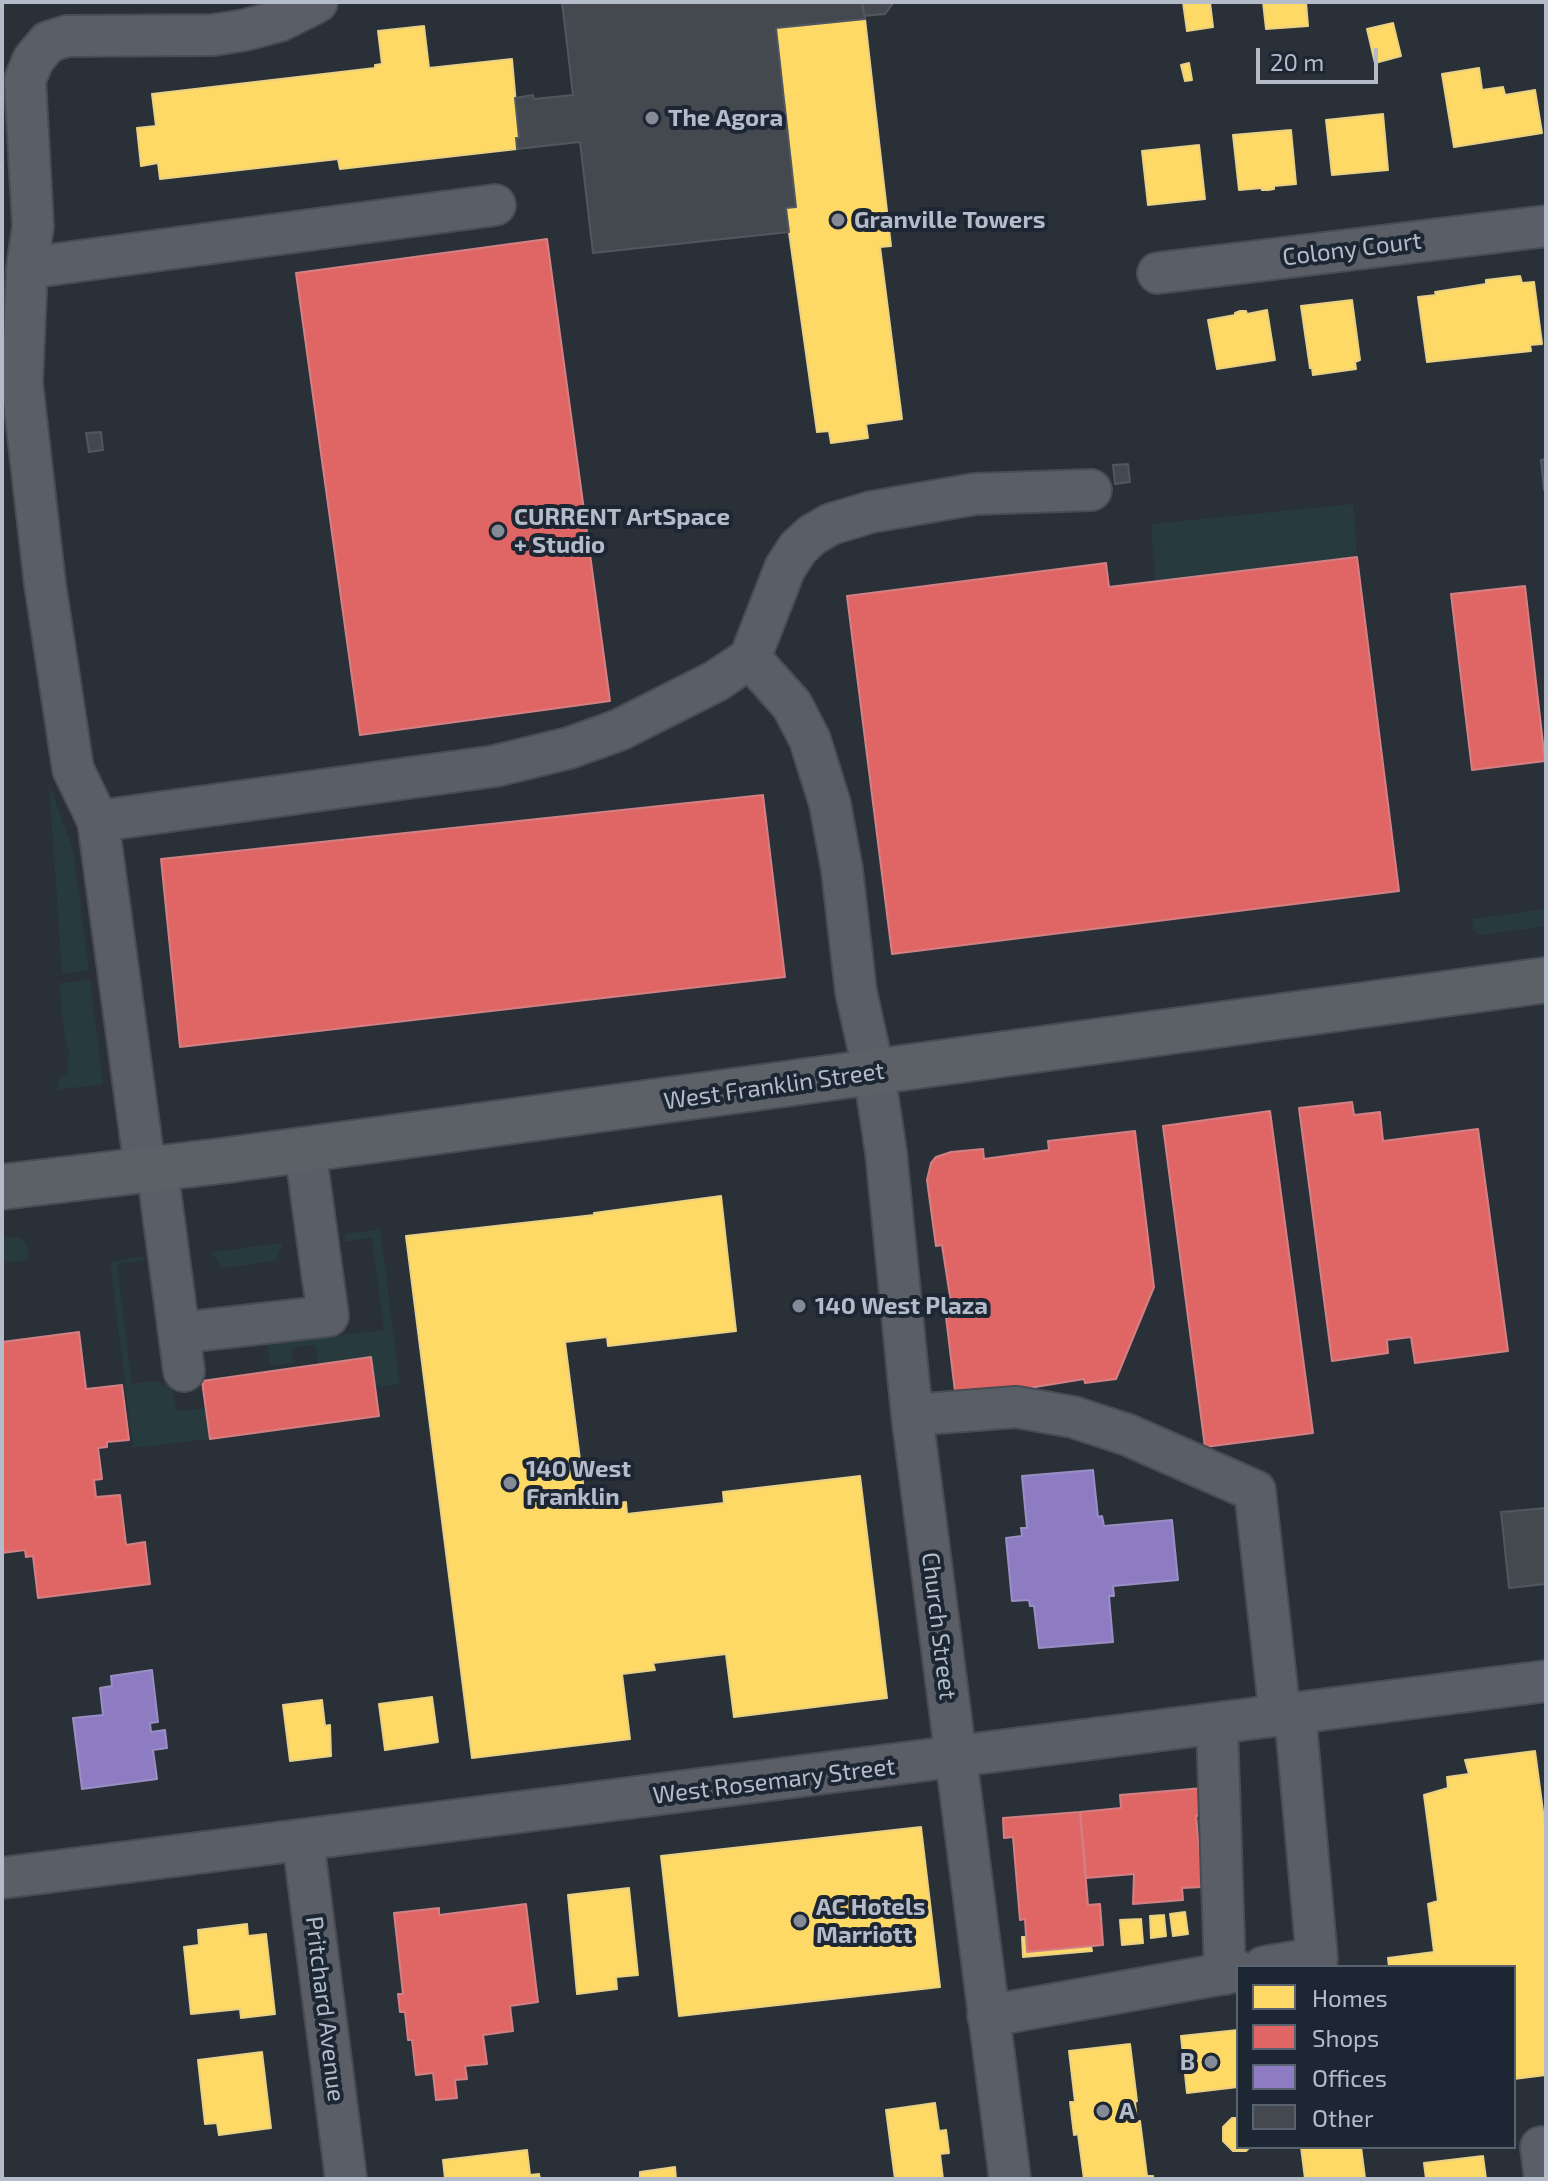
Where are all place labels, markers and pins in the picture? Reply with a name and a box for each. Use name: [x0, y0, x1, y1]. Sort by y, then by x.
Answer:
place label: The Agora: [668, 104, 783, 132]
marker: The Agora: [643, 109, 661, 127]
place label: Granville Towers: [854, 206, 1045, 234]
marker: Granville Towers: [829, 211, 847, 229]
place label: CURRENT ArtSpace + Studio: [514, 503, 730, 559]
marker: CURRENT ArtSpace + Studio: [489, 522, 507, 540]
place label: 140 West Plaza: [815, 1292, 988, 1320]
marker: 140 West Plaza: [790, 1297, 808, 1315]
place label: 140 West Franklin: [526, 1455, 631, 1511]
marker: 140 West Franklin: [501, 1474, 519, 1492]
place label: AC Hotels Marriott: [816, 1893, 925, 1949]
marker: AC Hotels Marriott: [791, 1912, 809, 1930]
place label: B: [1180, 2048, 1195, 2076]
marker: B: [1202, 2053, 1220, 2071]
place label: A: [1119, 2097, 1135, 2125]
marker: A: [1094, 2102, 1112, 2120]

